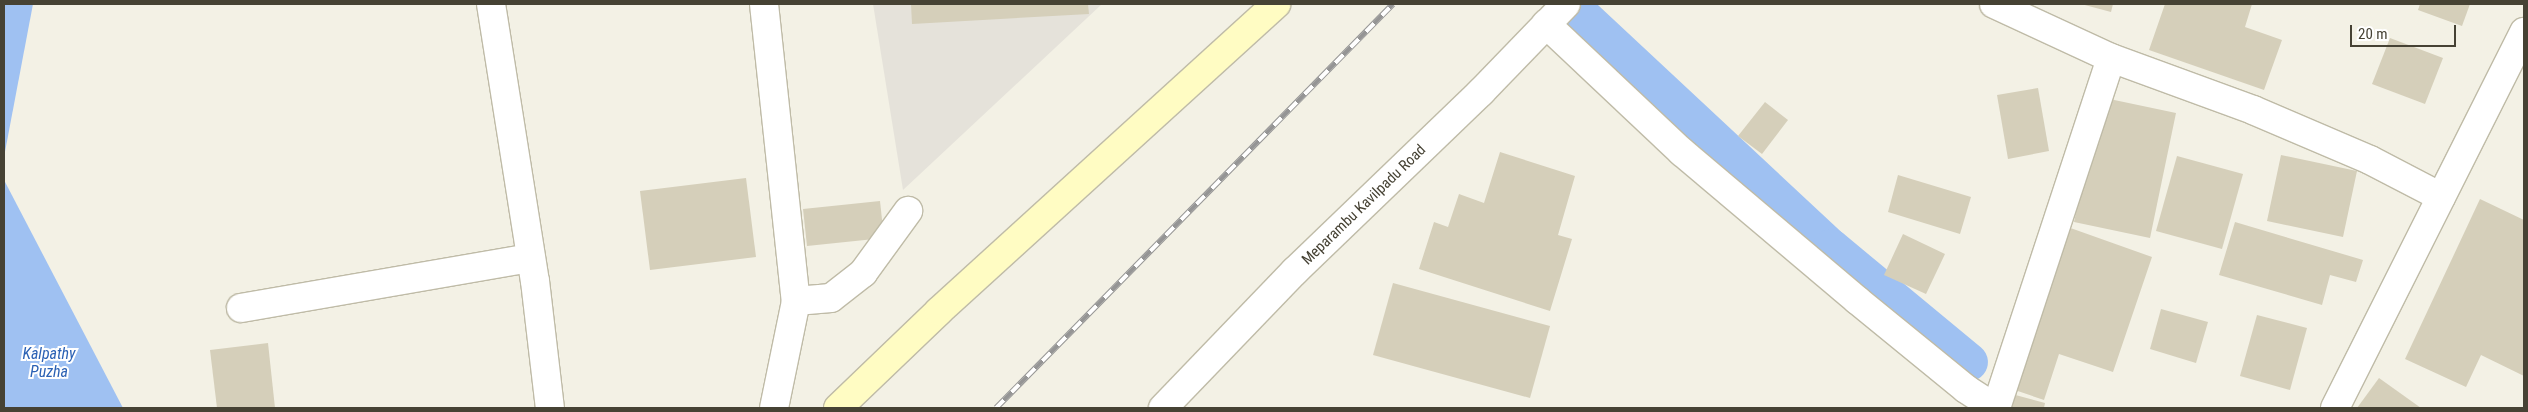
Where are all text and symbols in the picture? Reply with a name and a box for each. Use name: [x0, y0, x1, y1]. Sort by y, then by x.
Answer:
scale bar: [2353, 15, 2459, 47]
text: 20 m: [2358, 25, 2388, 43]
street label: Meparambu Kavilpadu Road: [1298, 141, 1430, 269]
water label: Kalpathy Puzha: [22, 344, 76, 382]

